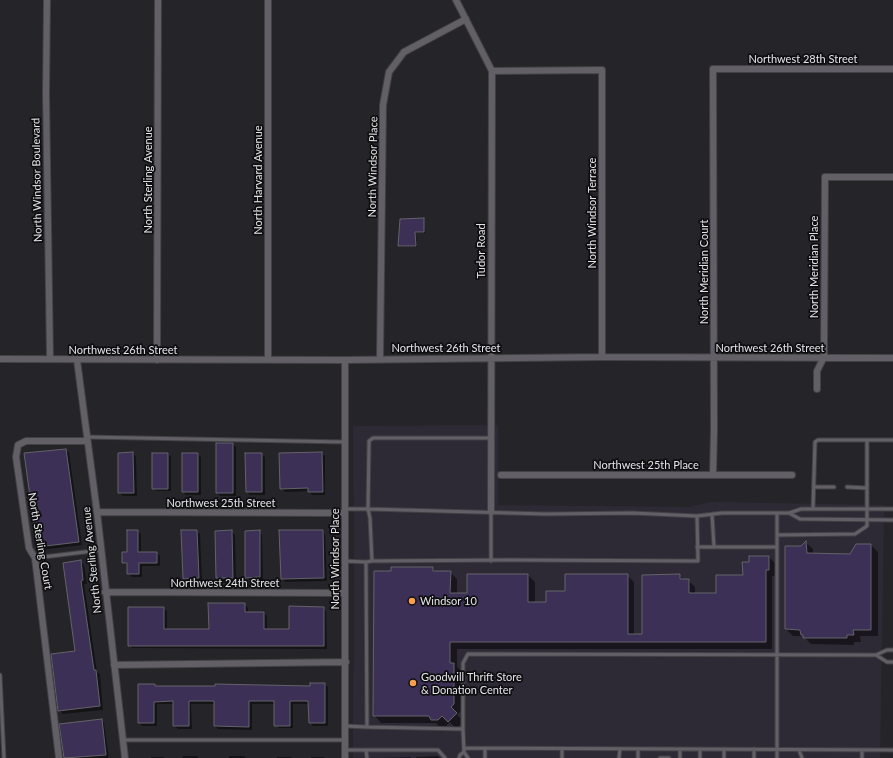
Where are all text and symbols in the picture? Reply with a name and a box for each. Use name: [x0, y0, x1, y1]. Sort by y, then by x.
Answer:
street label: Northwest 28th Street: [748, 52, 858, 66]
street label: North Windsor Place: [366, 116, 380, 218]
street label: North Windsor Boulevard: [29, 118, 45, 242]
street label: North Harvard Avenue: [251, 125, 265, 235]
street label: North Sterling Avenue: [141, 126, 155, 234]
street label: North Windsor Terrace: [585, 158, 599, 268]
street label: North Meridian Place: [807, 216, 821, 318]
street label: North Meridian Court: [697, 220, 711, 324]
street label: Tudor Road: [474, 223, 488, 279]
street label: Northwest 26th Street: [391, 341, 501, 355]
street label: Northwest 26th Street: [715, 341, 825, 355]
street label: Northwest 26th Street: [68, 343, 178, 357]
street label: Northwest 25th Place: [593, 458, 699, 472]
street label: North Sterling Court: [25, 491, 55, 591]
street label: Northwest 25th Street: [166, 496, 276, 510]
street label: North Sterling Avenue: [80, 506, 104, 614]
street label: North Windsor Place: [328, 508, 342, 610]
street label: Northwest 24th Street: [170, 576, 280, 590]
place label: Windsor 10: [420, 594, 477, 608]
marker: Windsor 10: [407, 596, 417, 606]
place label: Goodwill Thrift Store & Donation Center: [421, 670, 522, 696]
marker: Goodwill Thrift Store & Donation Center: [408, 678, 418, 688]

